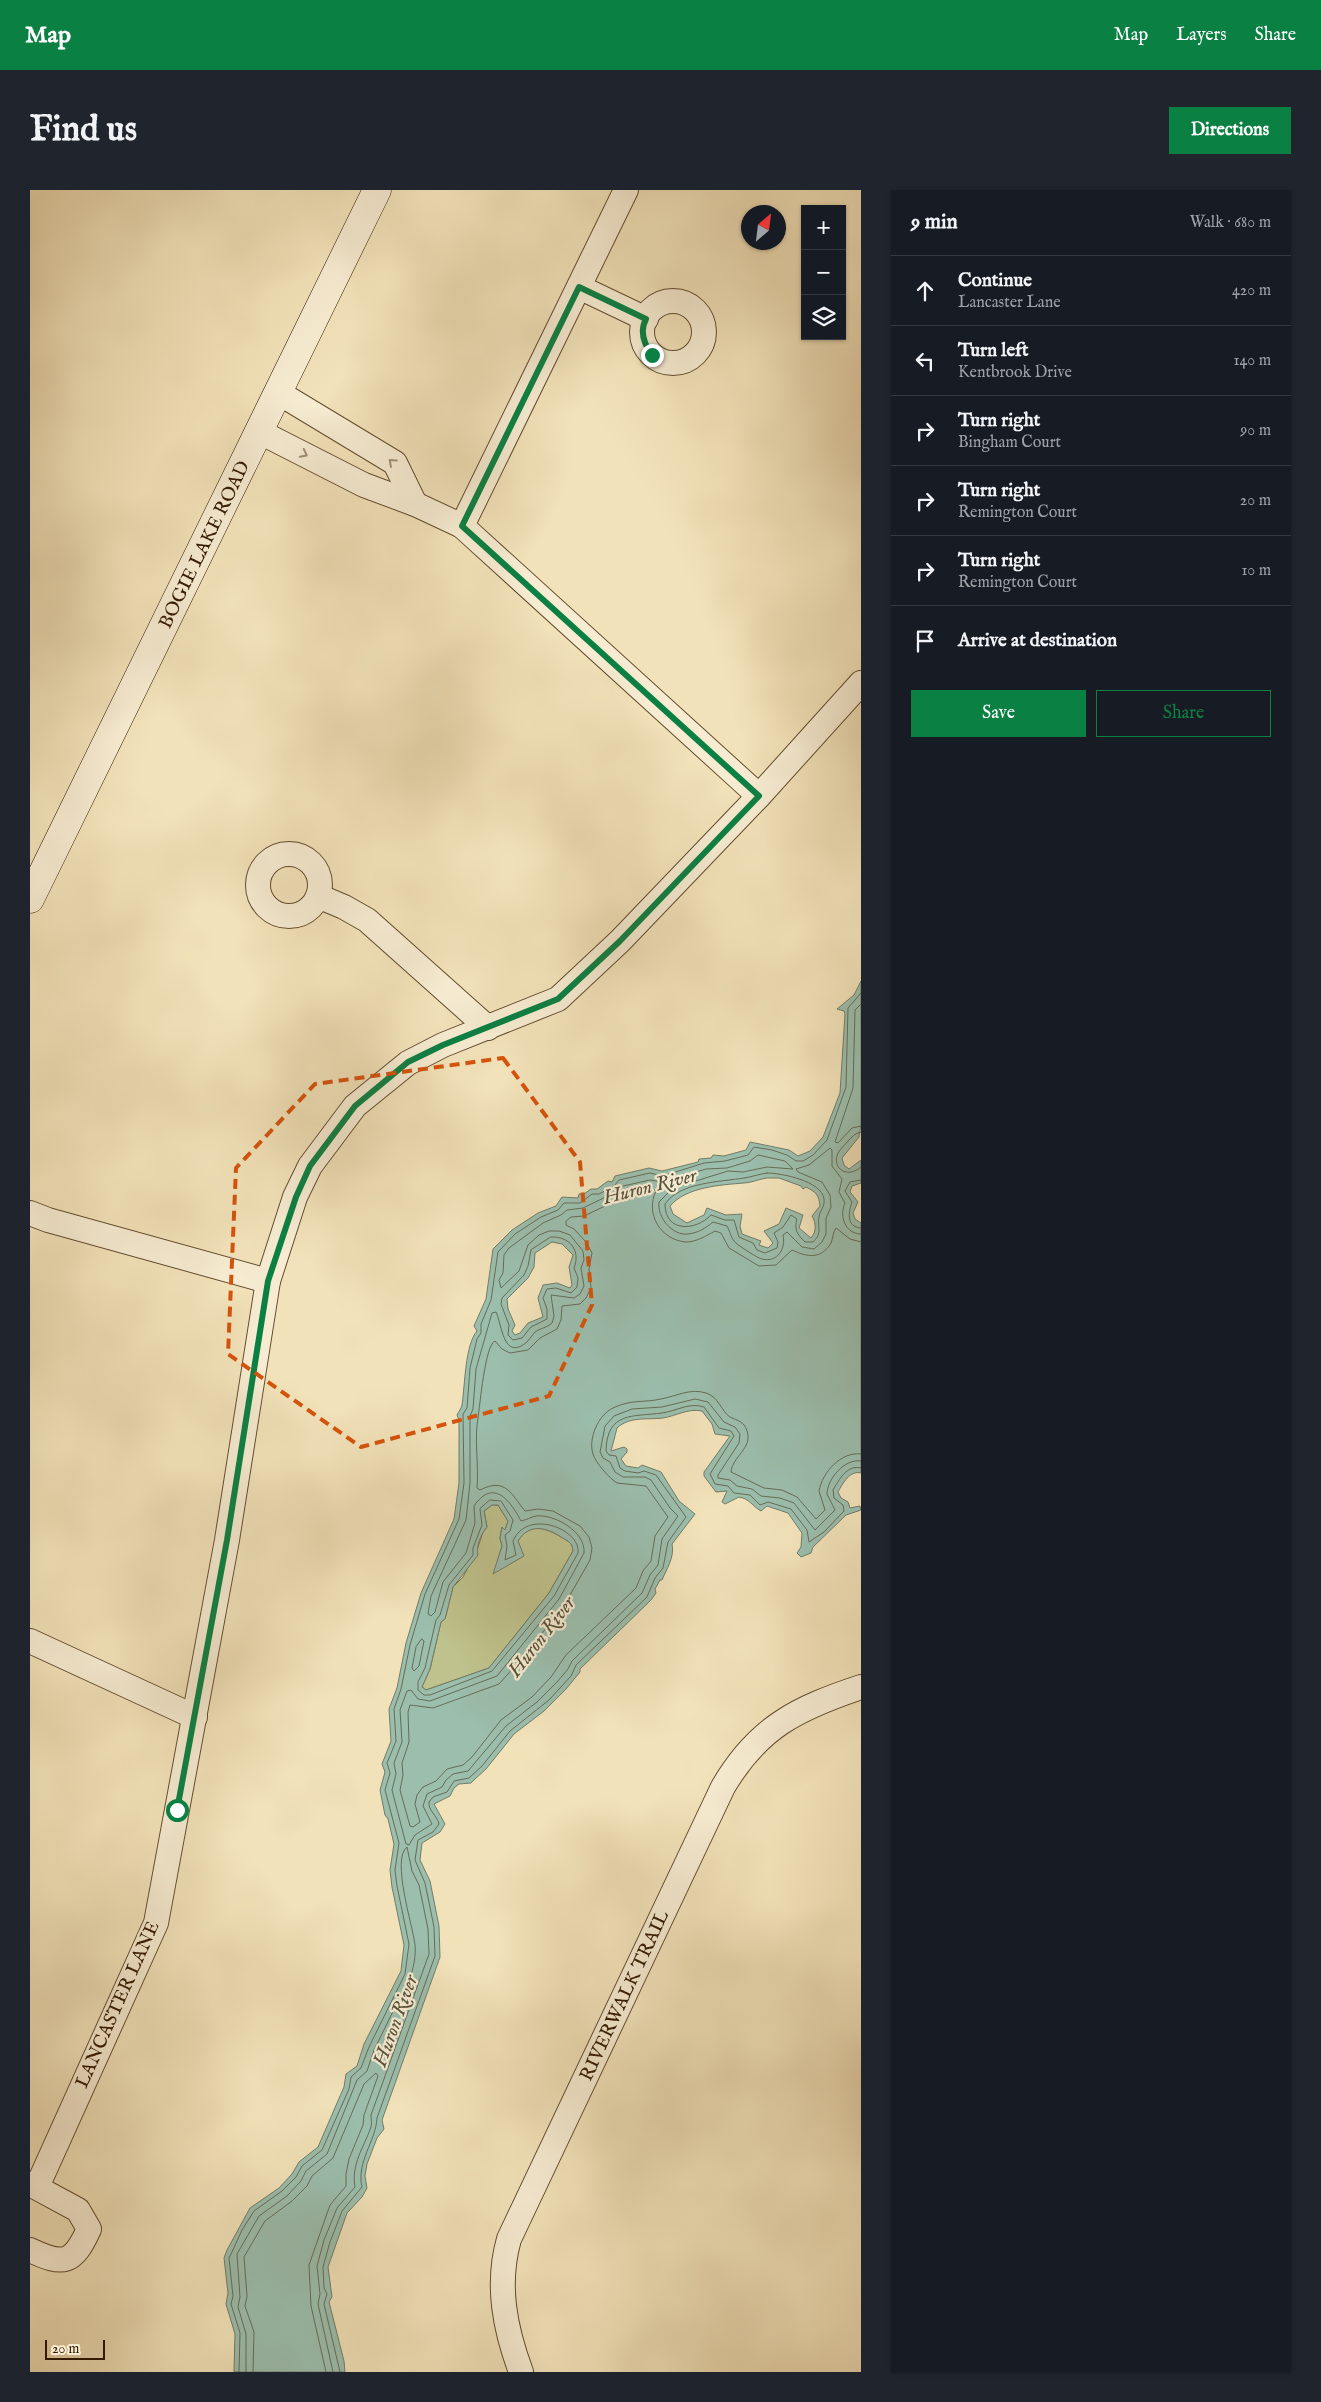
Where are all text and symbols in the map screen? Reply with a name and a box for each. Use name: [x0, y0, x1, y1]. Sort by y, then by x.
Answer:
text: Map: [25, 20, 71, 51]
text: Map: [1114, 24, 1148, 47]
text: Layers: [1176, 24, 1227, 47]
text: Share: [1255, 24, 1296, 47]
button: Directions: [1169, 107, 1291, 154]
text: Find us: [30, 108, 137, 153]
north arrow: [741, 205, 786, 250]
map controls: [801, 205, 846, 340]
button: +: [801, 205, 846, 250]
text: 9 min: [911, 209, 958, 236]
text: Walk · 680 m: [1190, 213, 1271, 233]
button: −: [801, 250, 846, 295]
text: Continue: [958, 269, 1032, 293]
icon: ahead: [911, 277, 939, 305]
text: 420 m: [1232, 281, 1271, 301]
text: Lancaster Lane: [958, 293, 1061, 313]
button: layers: [801, 295, 846, 340]
text: Turn left: [958, 339, 1029, 363]
route end: [641, 344, 664, 367]
icon: left: [911, 347, 939, 375]
text: 140 m: [1233, 351, 1271, 371]
text: Kentbrook Drive: [958, 363, 1072, 383]
text: Turn right: [958, 409, 1040, 433]
icon: right: [911, 417, 939, 445]
text: 90 m: [1240, 421, 1271, 441]
text: Bingham Court: [958, 433, 1061, 453]
one-way arrow: [298, 448, 307, 458]
street label: BOGIE LAKE ROAD: [154, 457, 256, 633]
one-way arrow: [388, 459, 397, 468]
text: Turn right: [958, 479, 1040, 503]
icon: right: [911, 487, 939, 515]
text: 20 m: [1240, 491, 1271, 511]
text: Remington Court: [958, 503, 1077, 523]
text: Turn right: [958, 549, 1040, 573]
icon: right: [911, 557, 939, 585]
text: 10 m: [1241, 561, 1271, 581]
text: Remington Court: [958, 573, 1077, 593]
icon: arrive: [911, 627, 939, 655]
text: Arrive at destination: [958, 629, 1117, 653]
button: Save: [911, 690, 1086, 737]
button: Share: [1096, 690, 1271, 737]
water label: Huron River: [600, 1163, 701, 1211]
water label: Huron River: [502, 1591, 582, 1683]
route start: [166, 1799, 189, 1822]
street label: RIVERWALK TRAIL: [575, 1906, 675, 2085]
street label: LANCASTER LANE: [70, 1918, 166, 2092]
water label: Huron River: [368, 1971, 425, 2071]
scale bar: [45, 2337, 105, 2360]
text: 20 m: [52, 2340, 79, 2358]

